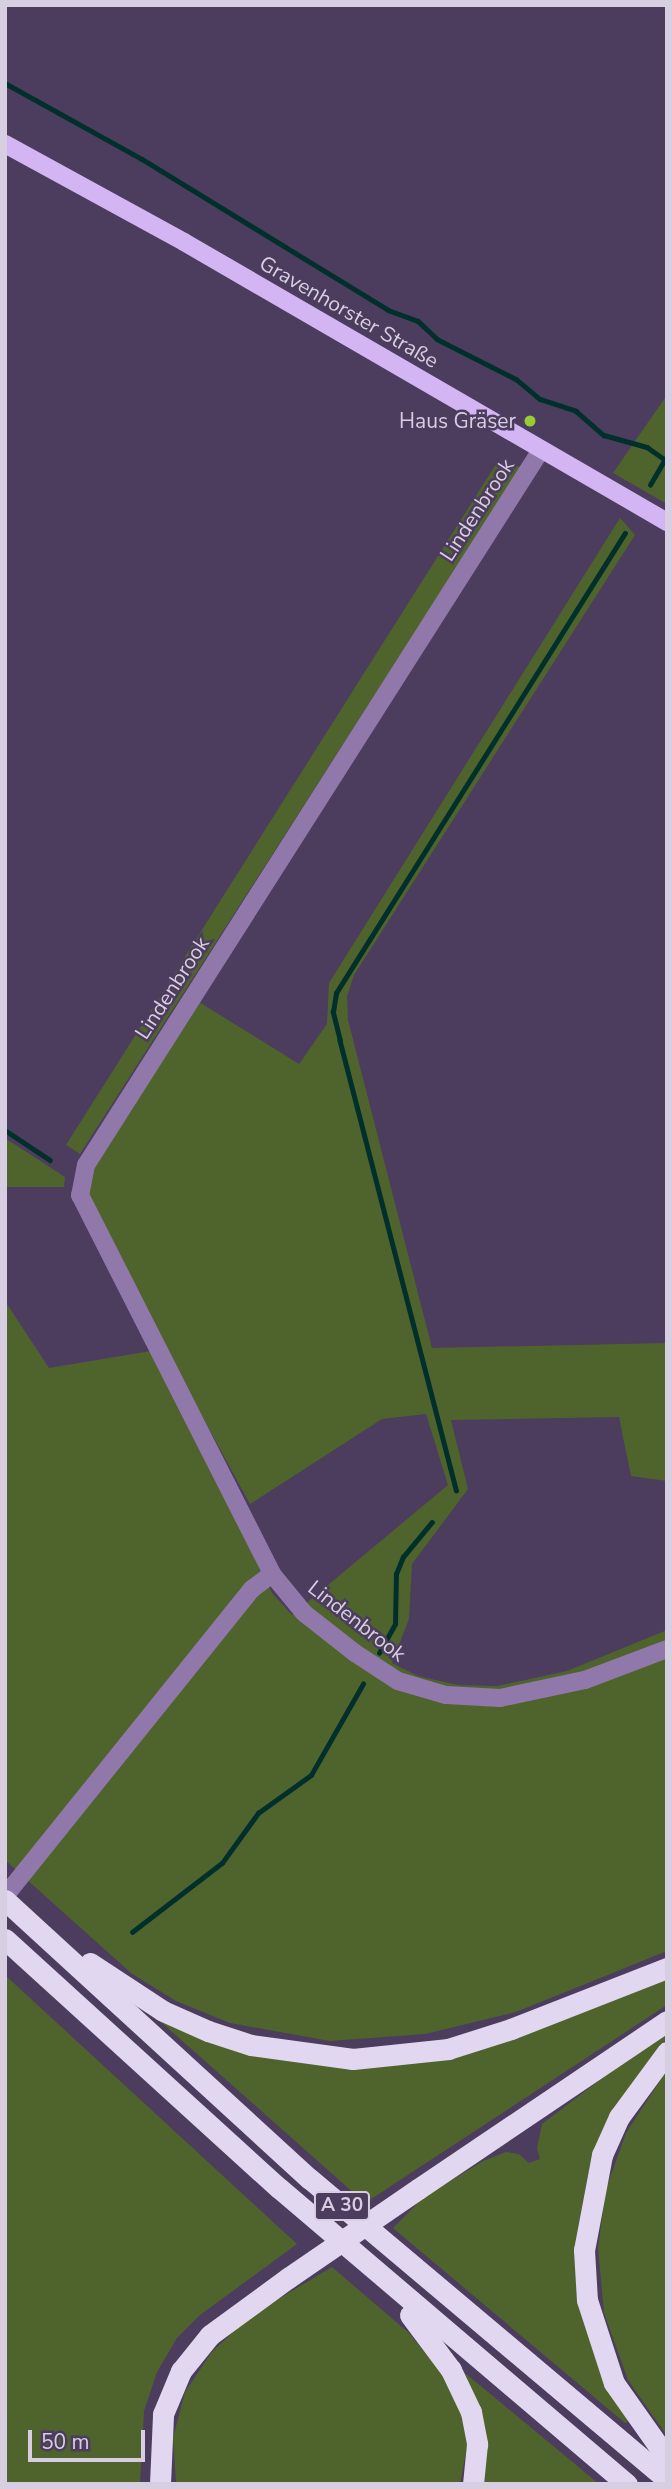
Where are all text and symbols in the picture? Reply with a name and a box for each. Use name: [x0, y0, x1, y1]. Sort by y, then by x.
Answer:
street label: Gravenhorster Straße: [255, 250, 443, 374]
place label: Haus Gräser: [399, 408, 516, 434]
marker: Haus Gräser: [522, 413, 538, 429]
street label: Lindenbrook: [435, 454, 519, 566]
street label: Lindenbrook: [130, 932, 214, 1044]
street label: Lindenbrook: [303, 1575, 411, 1667]
road number: A 30: [312, 2190, 372, 2222]
scale bar: [32, 2416, 149, 2460]
text: 50 m: [41, 2428, 90, 2456]

